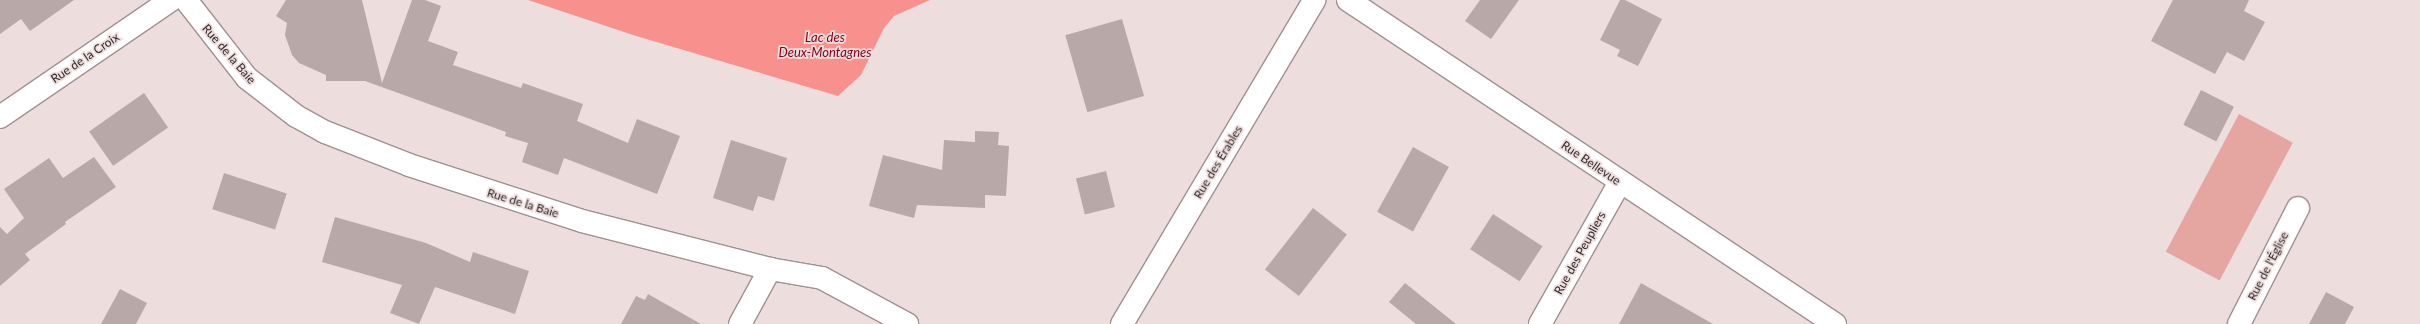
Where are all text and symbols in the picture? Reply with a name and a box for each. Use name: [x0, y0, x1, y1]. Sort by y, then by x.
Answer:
street label: Rue de la Baie: [199, 21, 259, 87]
street label: Rue de la Croix: [48, 30, 122, 86]
water label: Lac des Deux-Montagnes: [779, 30, 871, 61]
street label: Rue des Érables: [1191, 123, 1245, 201]
street label: Rue Bellevue: [1559, 138, 1623, 188]
street label: Rue de la Baie: [485, 185, 561, 221]
street label: Rue des Peupliers: [1551, 209, 1609, 297]
street label: Rue de l'Église: [2245, 229, 2291, 303]

